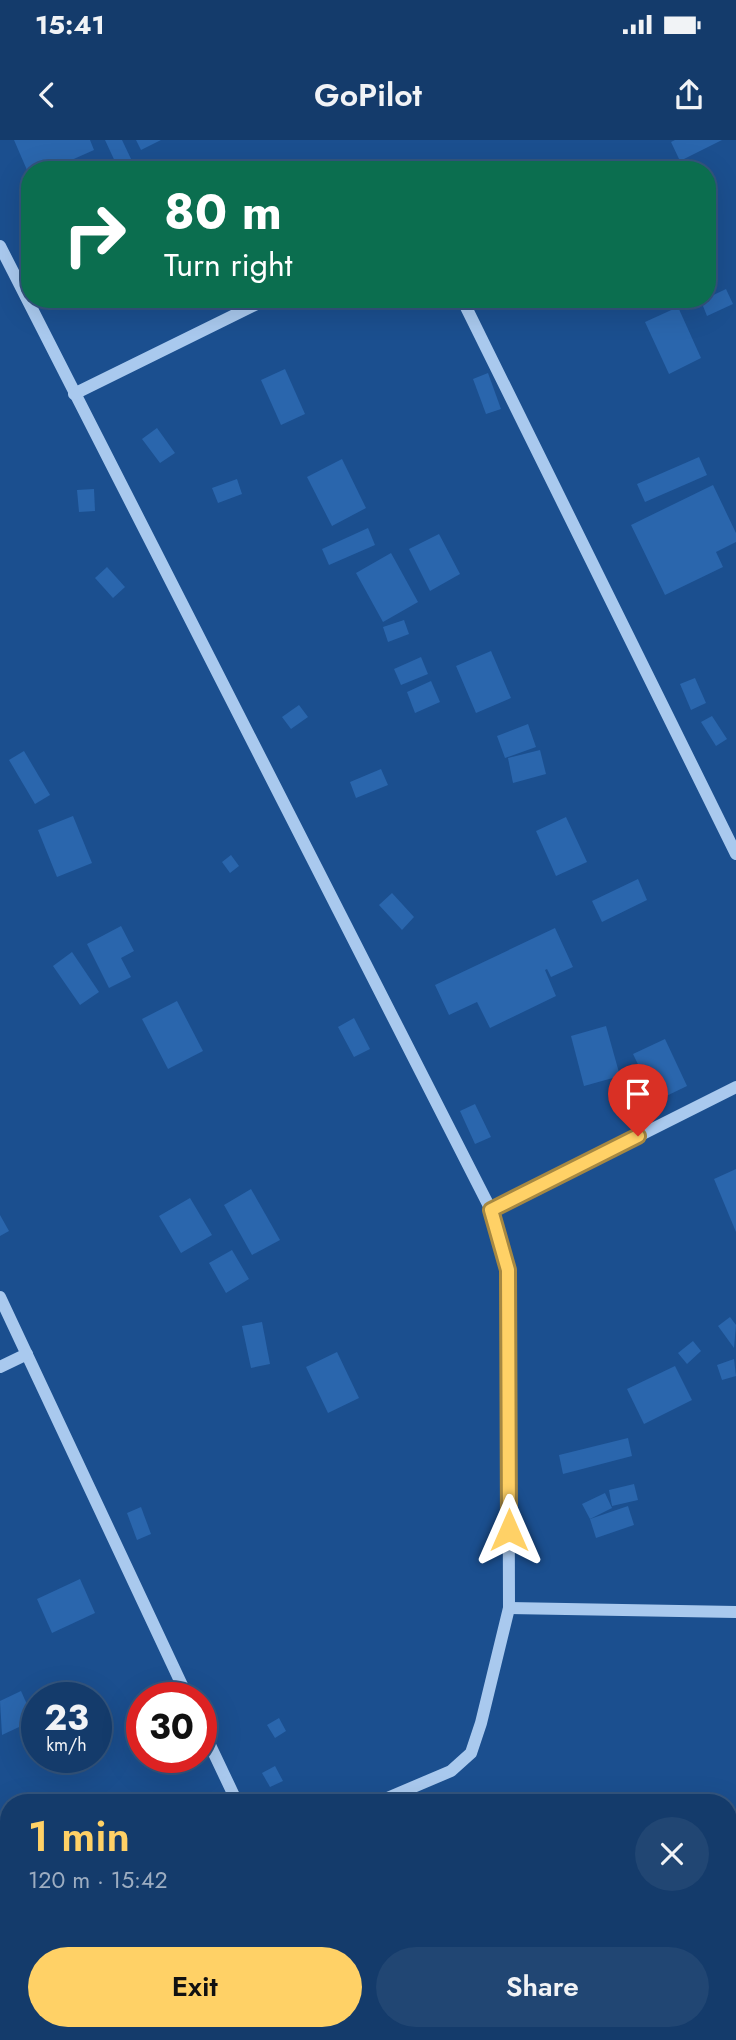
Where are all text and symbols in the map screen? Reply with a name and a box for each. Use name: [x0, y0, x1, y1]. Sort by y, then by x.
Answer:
text: 15:41: [35, 6, 105, 44]
text: GoPilot: [314, 72, 422, 118]
icon: back: [28, 76, 66, 114]
icon: share: [670, 76, 708, 114]
text: 80 m: [164, 177, 282, 247]
icon: right: [49, 189, 140, 280]
text: Turn right: [164, 242, 293, 288]
pin: [608, 1064, 668, 1136]
icon: arrive: [619, 1075, 657, 1113]
position arrow: [472, 1493, 546, 1567]
speed limit sign: 30: [126, 1682, 217, 1773]
text: 23: [44, 1693, 89, 1743]
text: km/h: [46, 1732, 87, 1758]
text: 1 min: [28, 1806, 130, 1867]
button: close: [635, 1817, 709, 1891]
text: 120 m · 15:42: [28, 1863, 168, 1897]
button: Exit: [28, 1947, 362, 2027]
button: Share: [376, 1947, 709, 2027]

